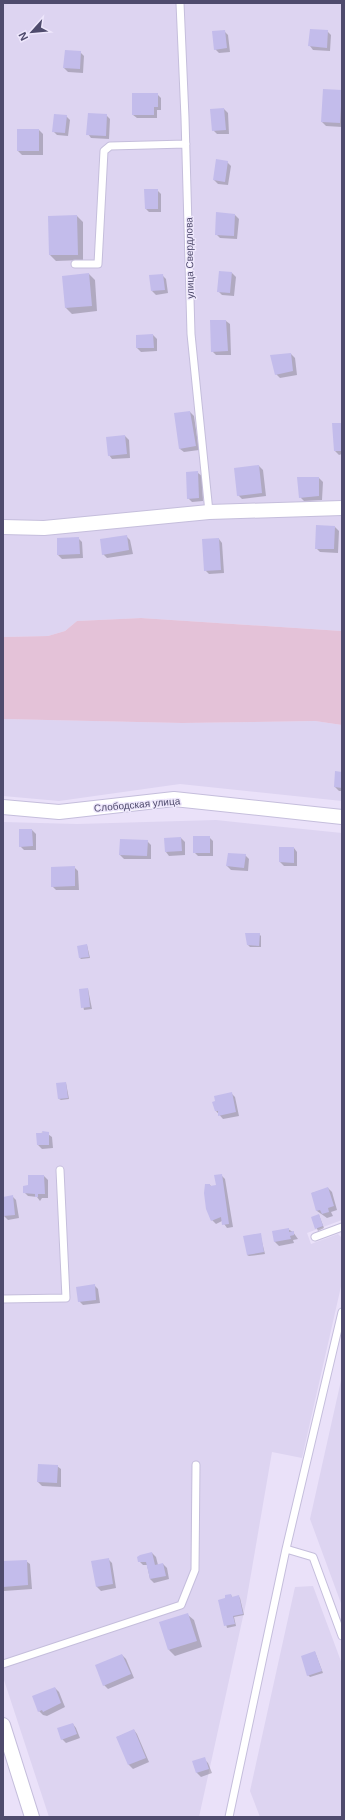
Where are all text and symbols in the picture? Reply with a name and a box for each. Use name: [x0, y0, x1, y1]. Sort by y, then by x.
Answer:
north arrow: [12, 12, 52, 52]
text: N: [16, 30, 30, 43]
street label: улица Свердлова: [183, 217, 196, 299]
street label: Слободская улица: [93, 795, 181, 814]

